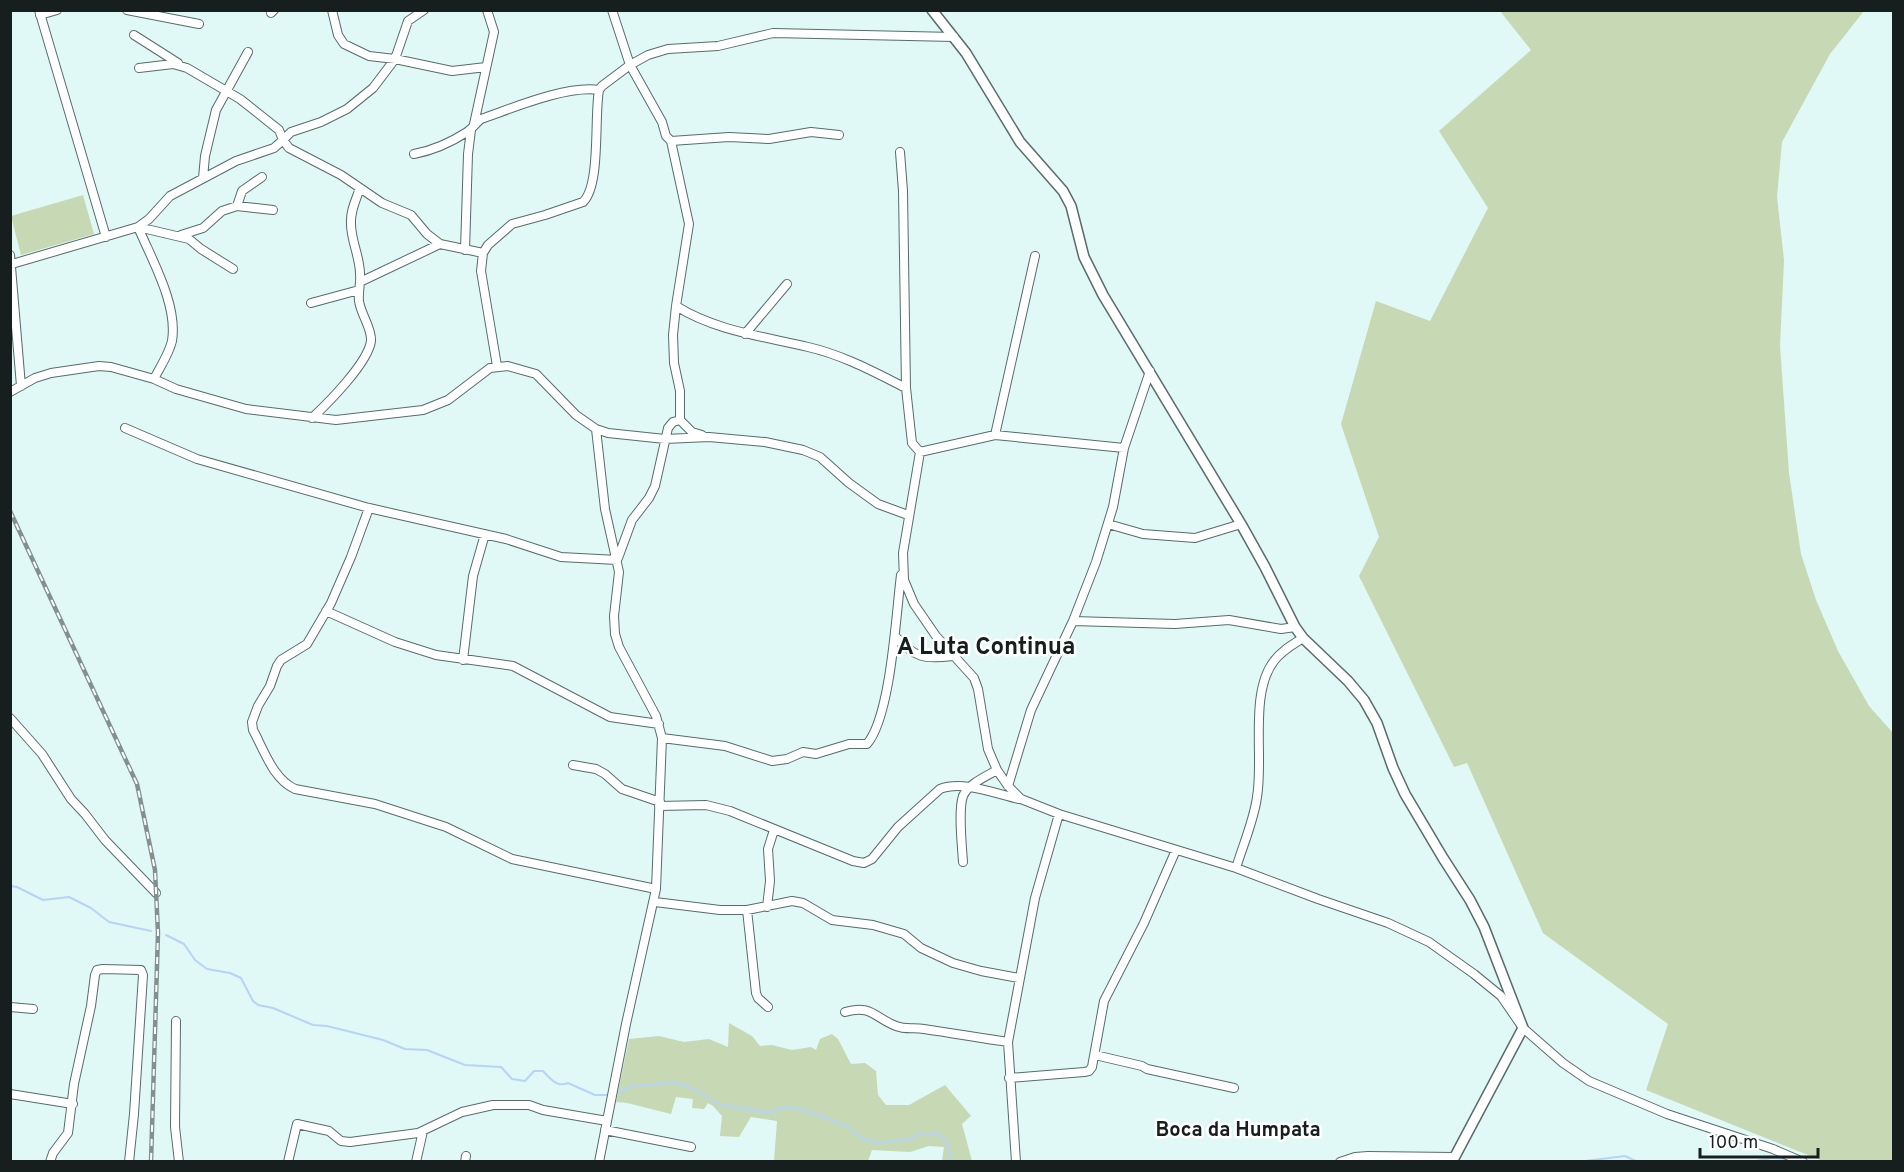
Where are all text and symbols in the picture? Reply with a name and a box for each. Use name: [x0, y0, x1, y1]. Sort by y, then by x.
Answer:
district label: A Luta Continua: [897, 633, 1075, 663]
district label: Boca da Humpata: [1155, 1118, 1321, 1144]
scale bar: [1700, 1121, 1818, 1159]
text: 100 m: [1709, 1132, 1758, 1155]

